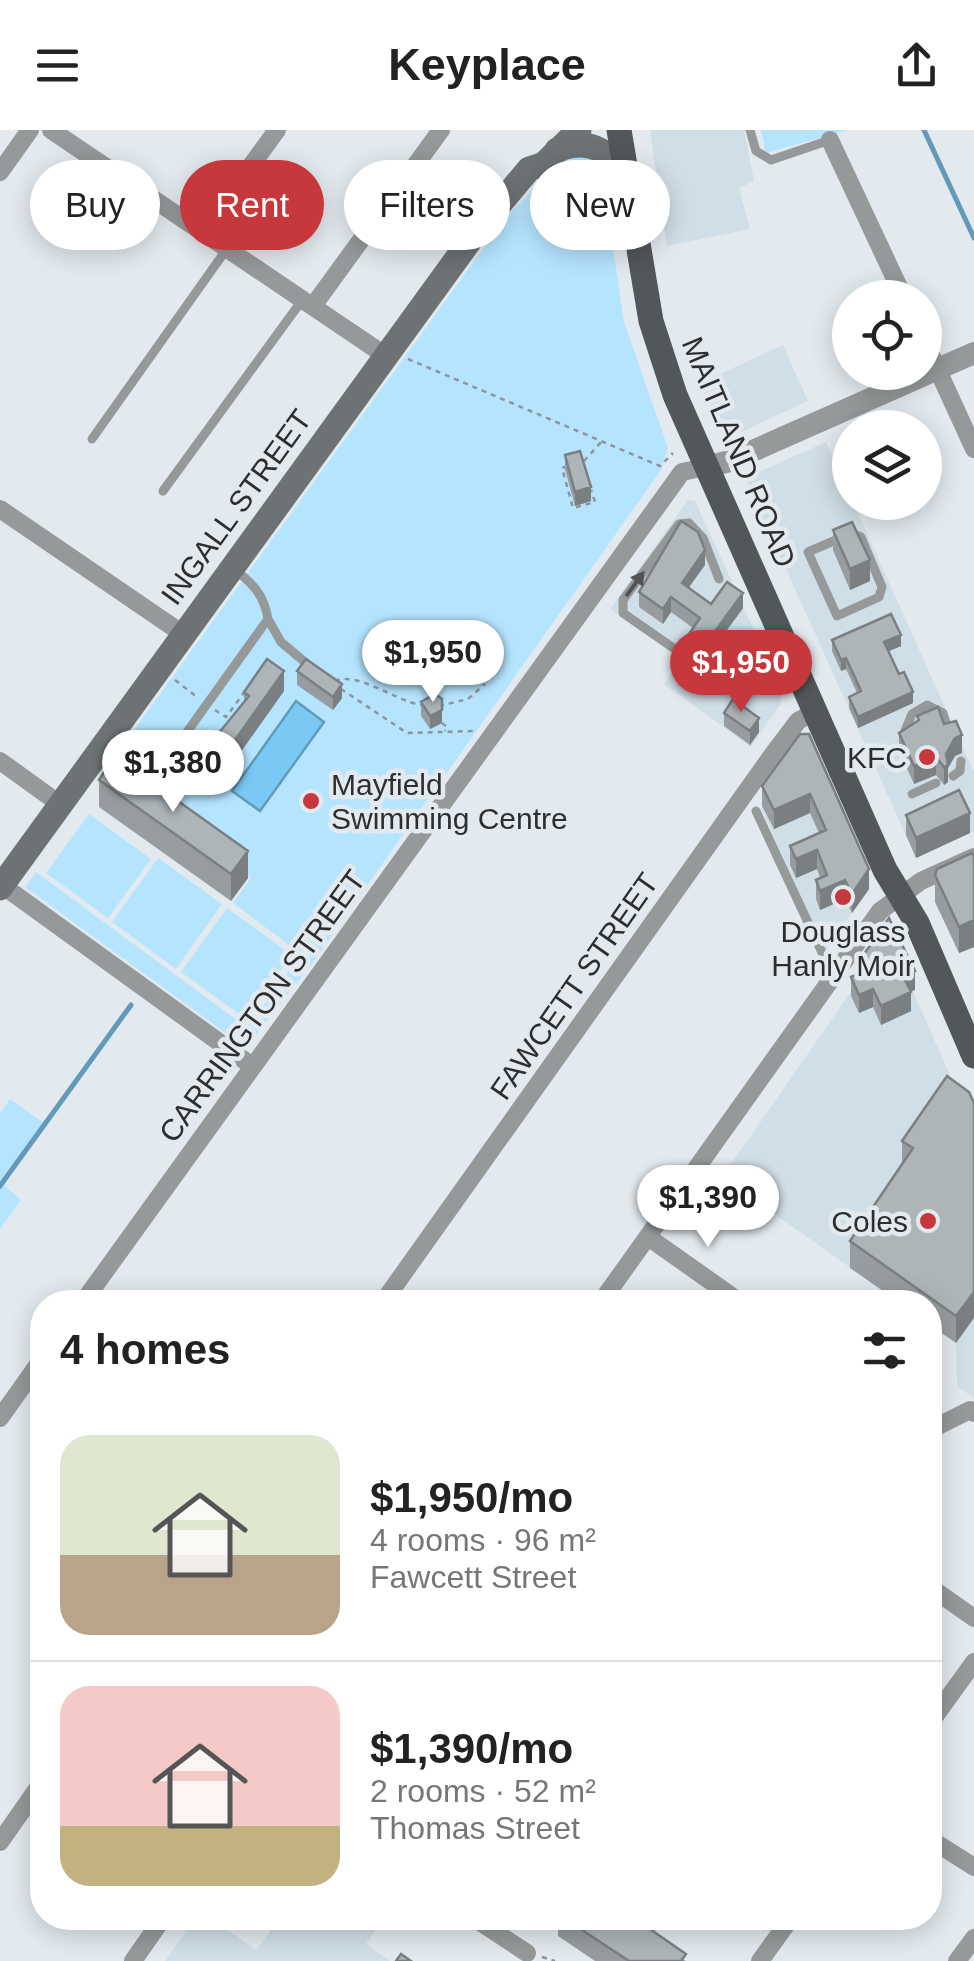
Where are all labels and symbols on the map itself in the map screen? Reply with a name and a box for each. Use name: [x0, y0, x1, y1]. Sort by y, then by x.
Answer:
street label: MAITLAND ROAD: [676, 332, 802, 572]
street label: INGALL STREET: [154, 403, 318, 611]
one-way arrow: [625, 571, 644, 597]
pin: $1,950: [352, 620, 514, 705]
pin: $1,950: [660, 630, 822, 715]
pin: $1,380: [92, 730, 254, 815]
place label: KFC: [847, 741, 907, 774]
marker: KFC: [916, 746, 938, 768]
place label: Mayfield Swimming Centre: [331, 768, 568, 835]
marker: Mayfield Swimming Centre: [300, 790, 322, 812]
street label: CARRINGTON STREET: [152, 864, 372, 1148]
street label: FAWCETT STREET: [484, 867, 664, 1105]
marker: Douglass Hanly Moir: [832, 886, 854, 908]
place label: Douglass Hanly Moir: [771, 915, 915, 982]
pin: $1,390: [627, 1165, 789, 1250]
place label: Coles: [831, 1205, 908, 1238]
marker: Coles: [917, 1210, 939, 1232]

